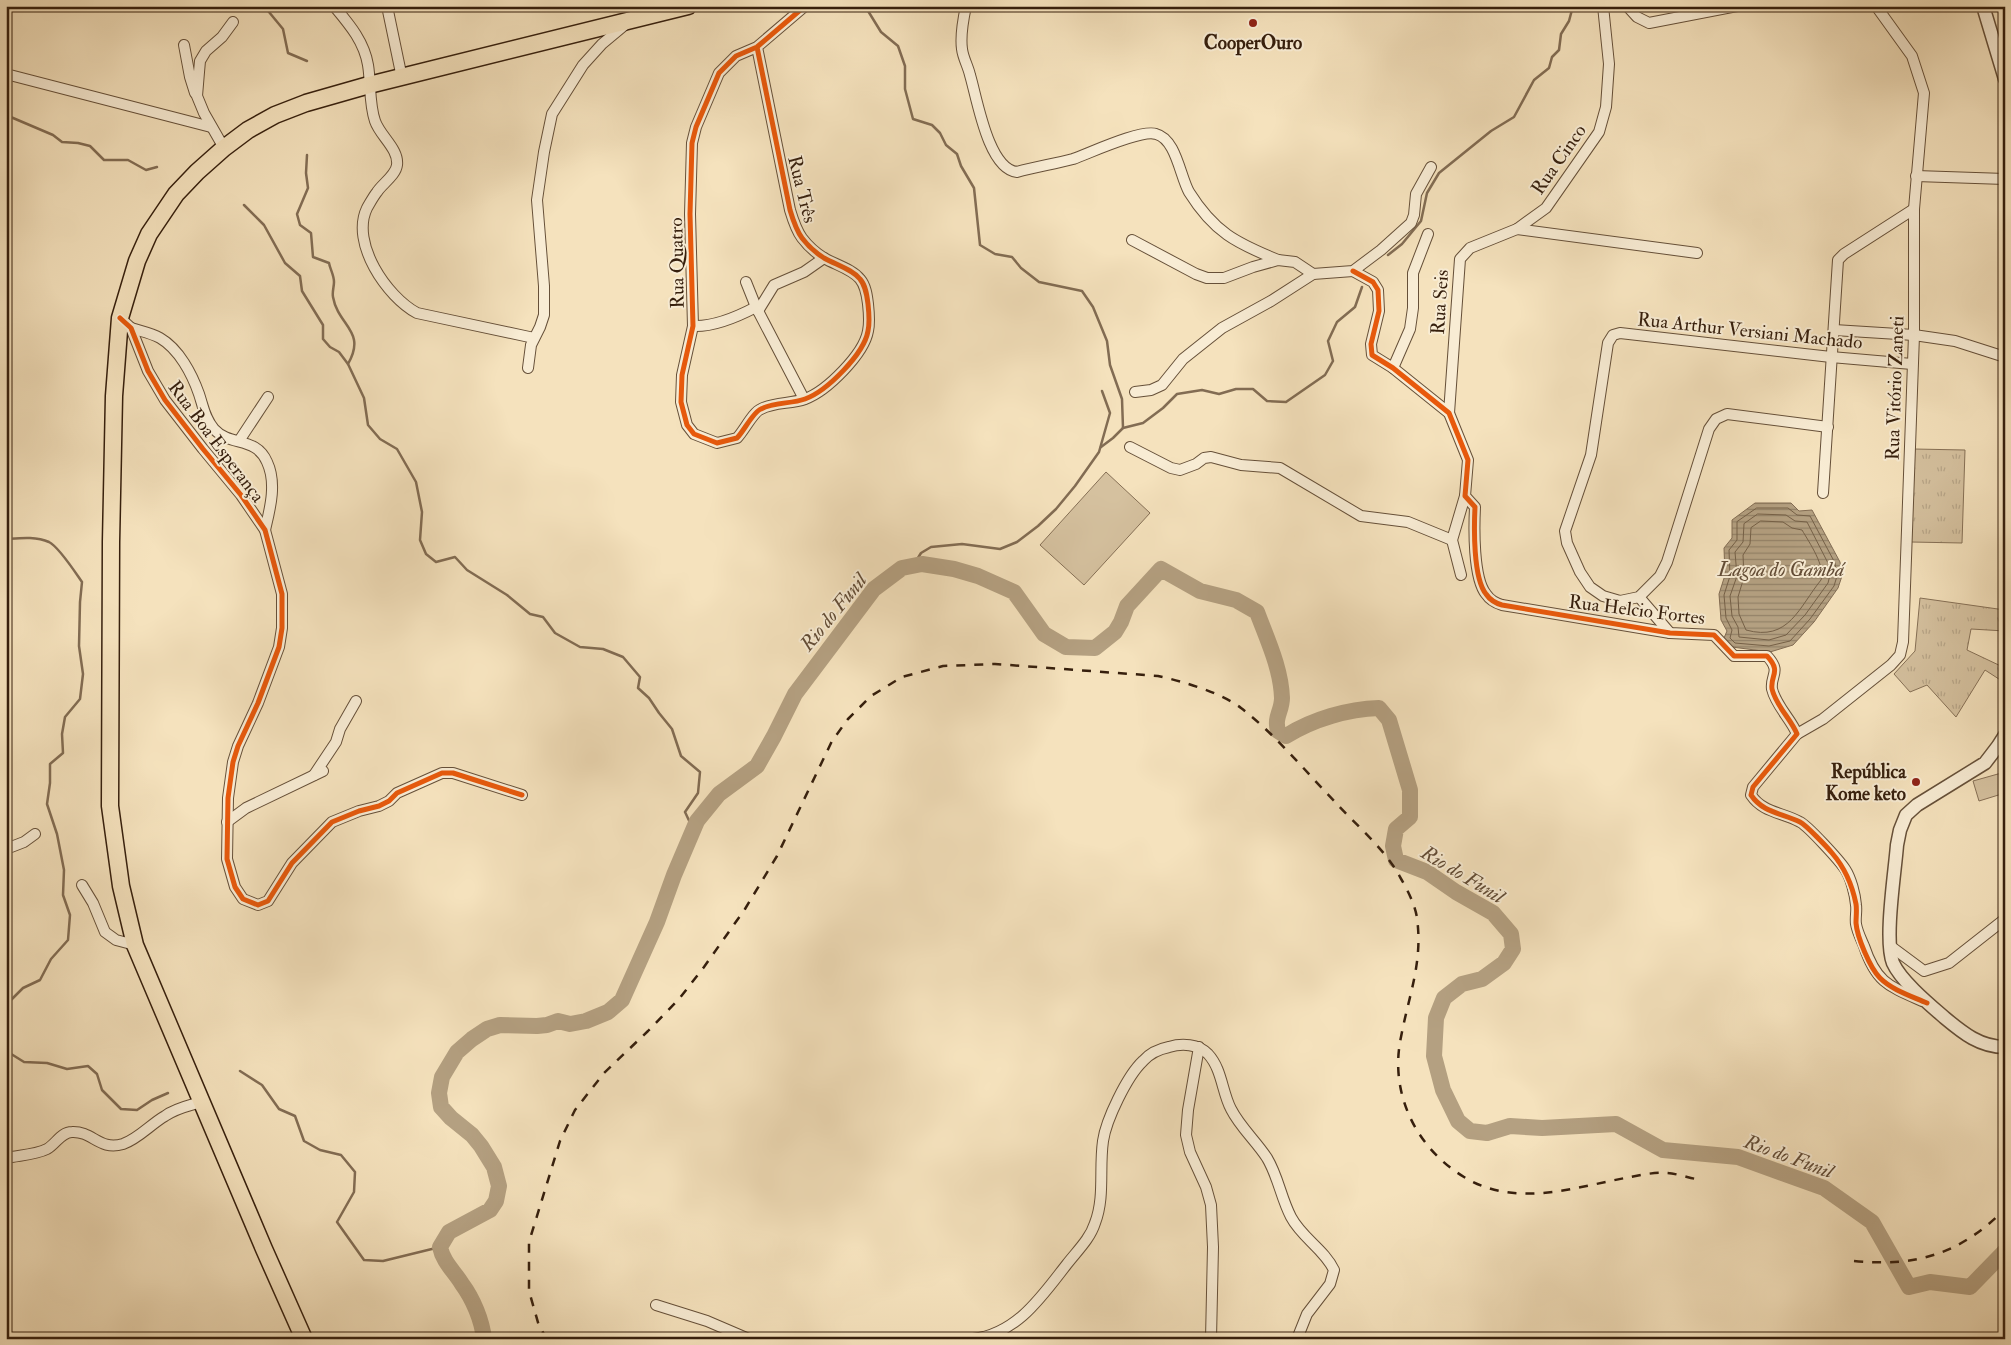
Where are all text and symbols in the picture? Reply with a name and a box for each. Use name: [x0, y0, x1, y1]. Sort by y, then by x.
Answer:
marker: CooperOuro: [1247, 17, 1259, 29]
place label: CooperOuro: [1204, 31, 1302, 56]
street label: Rua Cinco: [1526, 120, 1592, 199]
street label: Rua Três: [782, 153, 822, 225]
street label: Rua Quatro: [664, 217, 690, 309]
street label: Rua Seis: [1426, 269, 1454, 335]
street label: Rua Arthur Versiani Machado: [1636, 307, 1864, 355]
street label: Rua Vitório Zaneti: [1880, 315, 1910, 461]
street label: Rua Boa Esperança: [162, 376, 270, 508]
water label: Lagoa do Gambá: [1717, 557, 1846, 582]
water label: Rio do Funil: [794, 567, 874, 657]
street label: Rua Helcio Fortes: [1567, 590, 1706, 630]
place label: República Kome keto: [1825, 760, 1907, 806]
marker: República Kome keto: [1910, 776, 1922, 788]
water label: Rio do Funil: [1416, 839, 1511, 910]
water label: Rio do Funil: [1740, 1129, 1839, 1185]

